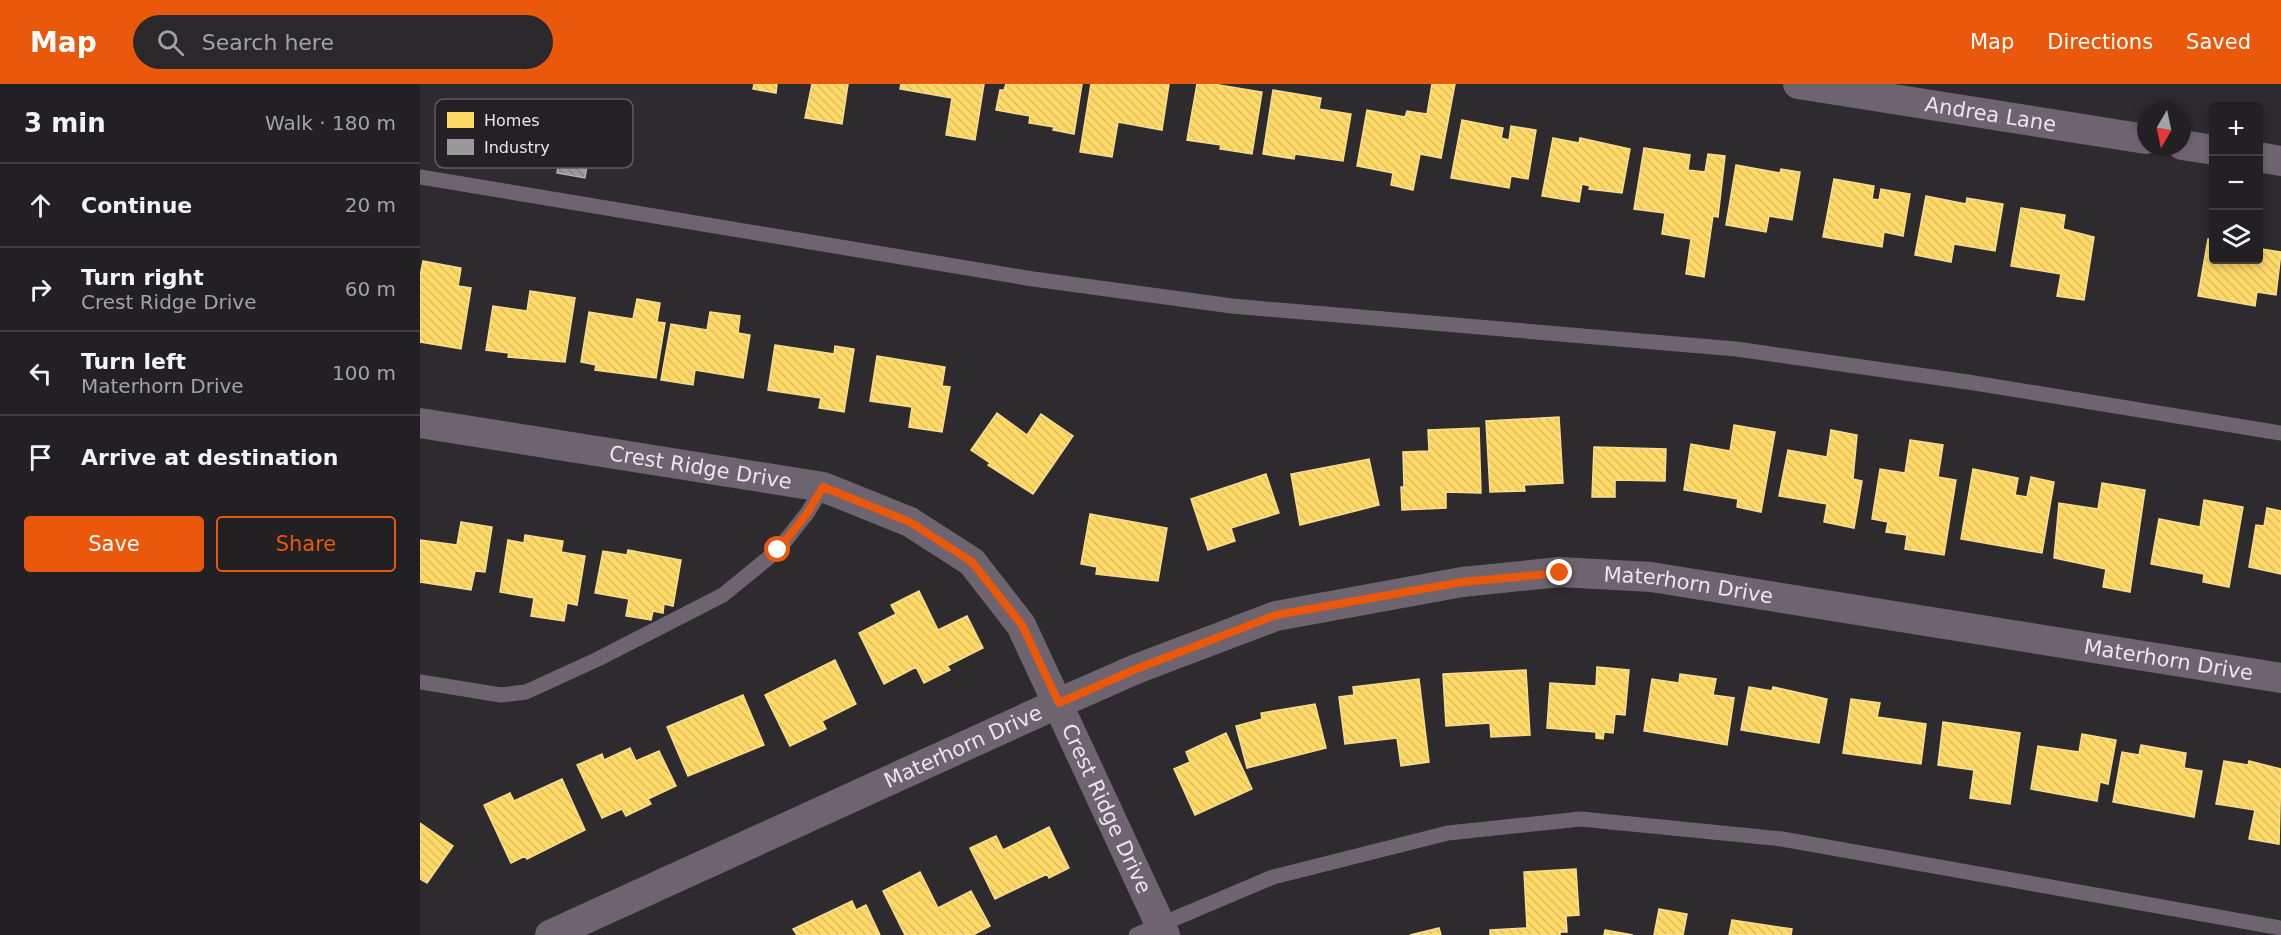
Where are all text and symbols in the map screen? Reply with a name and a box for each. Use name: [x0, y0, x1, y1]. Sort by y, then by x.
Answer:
search box: [133, 15, 553, 69]
text: Map: [30, 26, 97, 59]
icon: search: [154, 26, 187, 59]
text: Search here: [202, 30, 334, 55]
text: Map: [1970, 30, 2014, 54]
text: Directions: [2047, 30, 2153, 54]
text: Saved: [2186, 30, 2251, 54]
street label: Andrea Lane: [1923, 92, 2058, 137]
legend: [435, 99, 633, 168]
north arrow: [2137, 102, 2191, 156]
map controls: [2209, 102, 2263, 264]
button: +: [2209, 102, 2263, 156]
text: 3 min: [24, 108, 106, 138]
text: Walk · 180 m: [265, 111, 396, 135]
text: Homes: [484, 111, 540, 130]
text: Industry: [484, 138, 550, 157]
button: −: [2209, 156, 2263, 210]
icon: ahead: [24, 189, 57, 222]
text: Continue: [81, 193, 192, 218]
text: 20 m: [345, 193, 396, 217]
button: layers: [2209, 210, 2263, 264]
text: Turn right: [81, 265, 204, 290]
icon: right: [24, 273, 57, 306]
text: 60 m: [345, 277, 396, 301]
text: Crest Ridge Drive: [81, 290, 257, 314]
text: Turn left: [81, 349, 186, 374]
icon: left: [24, 357, 57, 390]
text: 100 m: [332, 361, 396, 385]
text: Materhorn Drive: [81, 374, 244, 398]
icon: arrive: [24, 441, 57, 474]
street label: Crest Ridge Drive: [608, 441, 793, 494]
text: Arrive at destination: [81, 445, 338, 470]
button: Save: [24, 516, 204, 572]
button: Share: [216, 516, 396, 572]
route start: [764, 536, 790, 562]
route end: [1546, 559, 1572, 585]
street label: Materhorn Drive: [1603, 562, 1775, 608]
street label: Materhorn Drive: [2082, 635, 2255, 685]
street label: Materhorn Drive: [880, 700, 1046, 793]
street label: Crest Ridge Drive: [1057, 720, 1156, 897]

